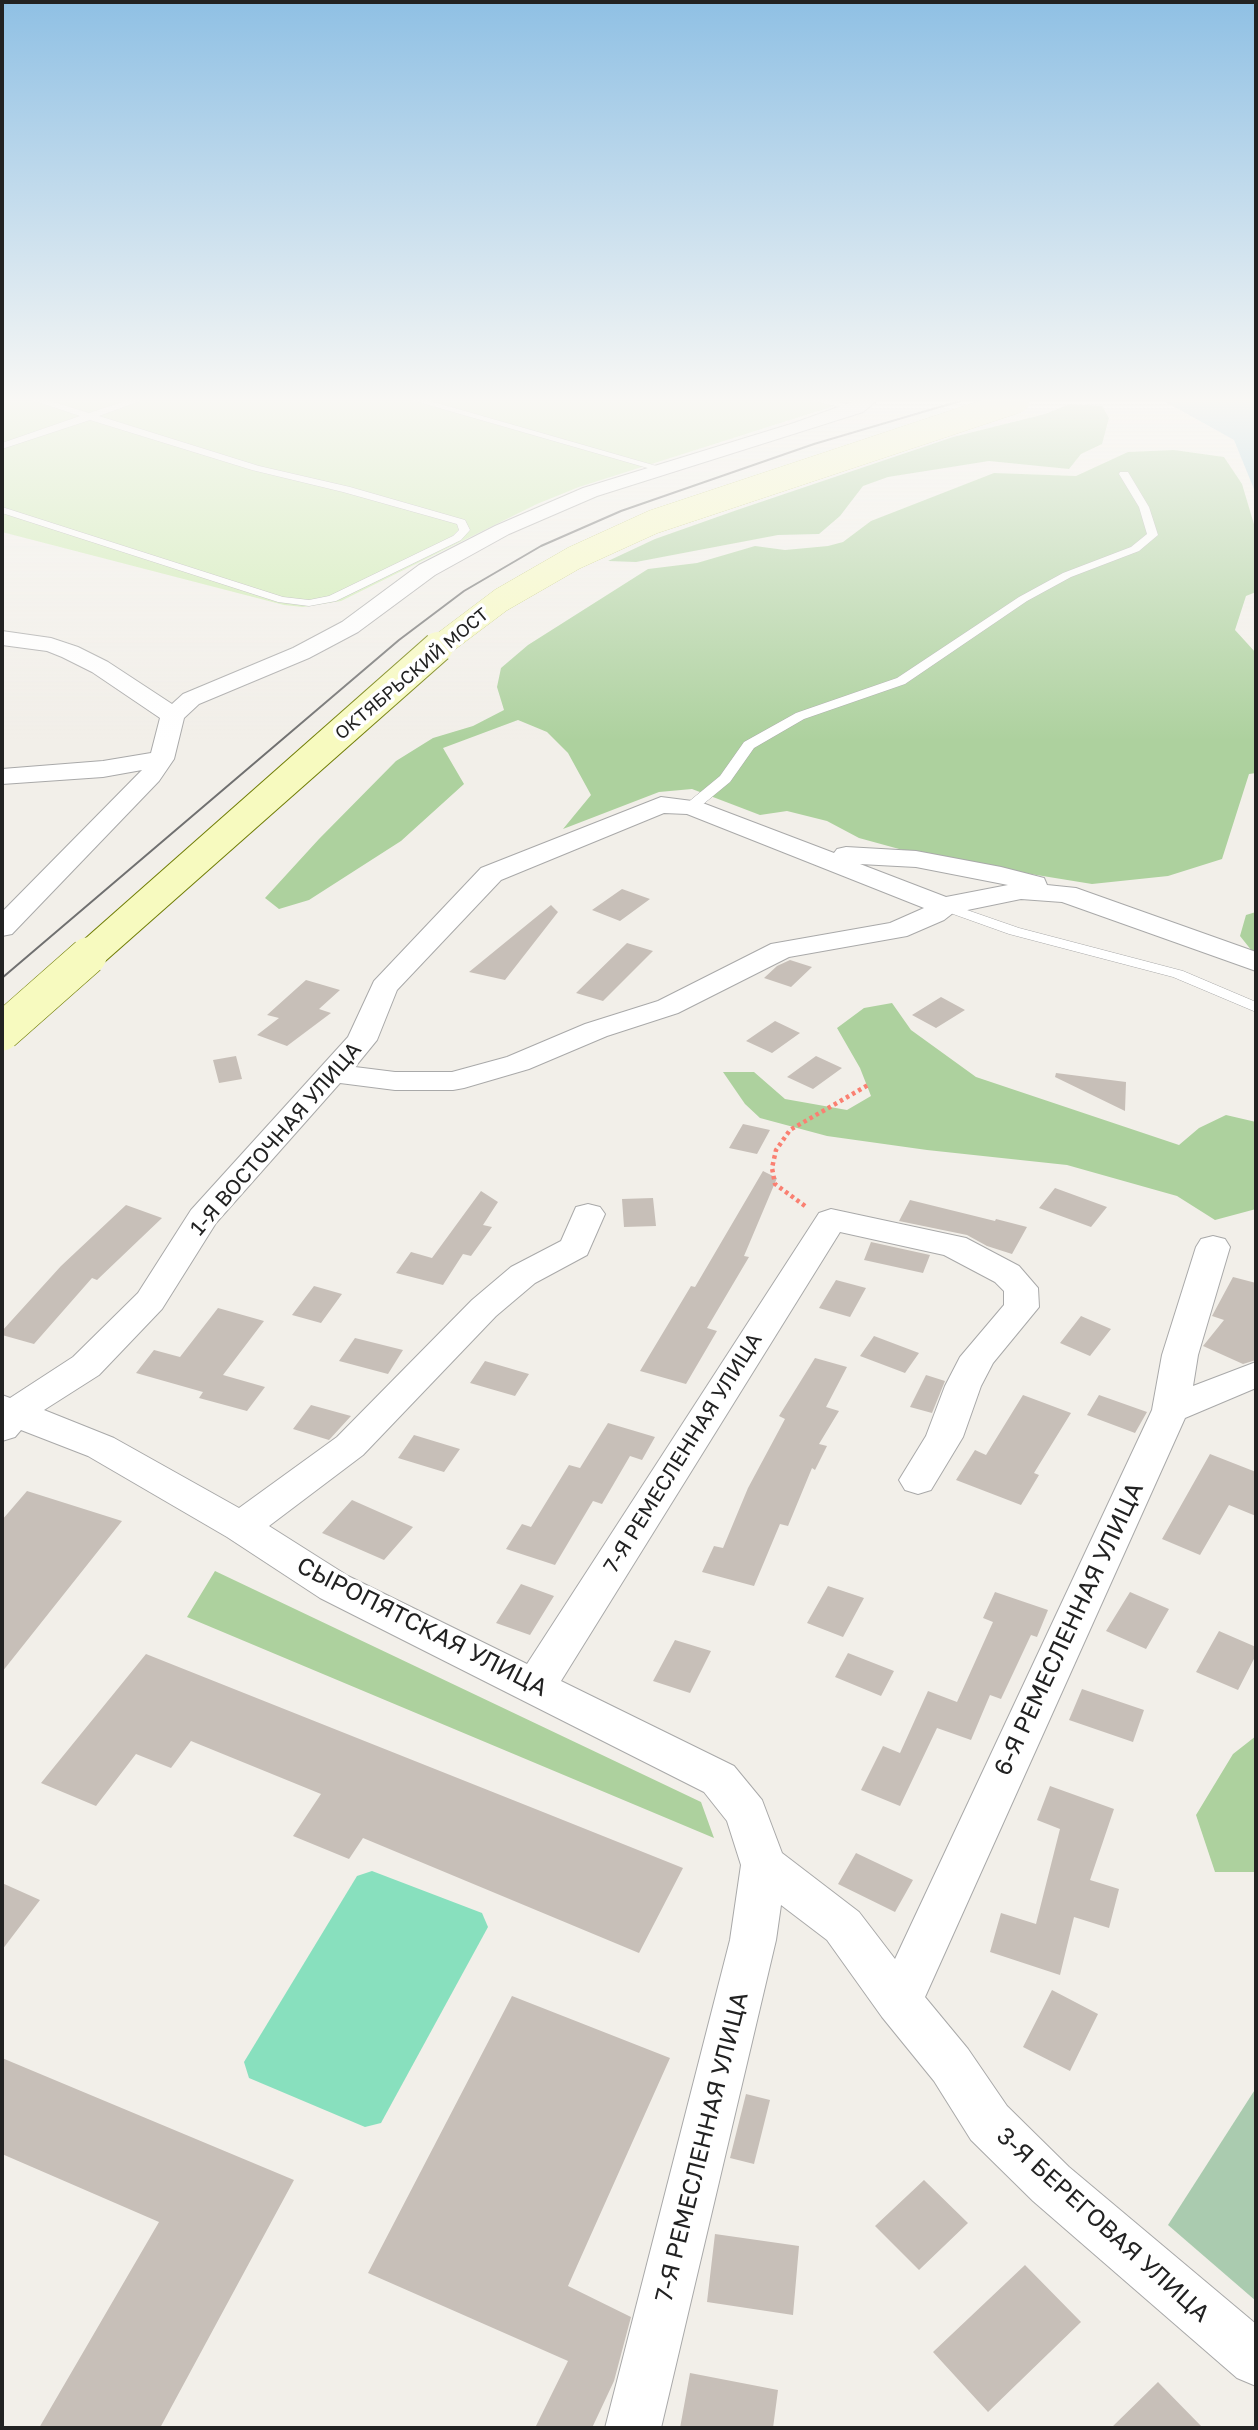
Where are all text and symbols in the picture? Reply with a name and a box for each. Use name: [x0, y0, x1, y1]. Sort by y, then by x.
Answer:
street label: ОКТЯБРЬСКИЙ МОСТ: [331, 604, 493, 744]
street label: 1-Я ВОСТОЧНАЯ УЛИЦА: [185, 1037, 367, 1241]
street label: 7-Я РЕМЕСЛЕННАЯ УЛИЦА: [599, 1328, 767, 1578]
street label: 6-Я РЕМЕСЛЕННАЯ УЛИЦА: [988, 1478, 1150, 1780]
street label: СЫРОПЯТСКАЯ УЛИЦА: [292, 1551, 552, 1703]
street label: 7-Я РЕМЕСЛЕННАЯ УЛИЦА: [650, 1989, 754, 2305]
street label: 3-Я БЕРЕГОВАЯ УЛИЦА: [991, 2122, 1215, 2328]

